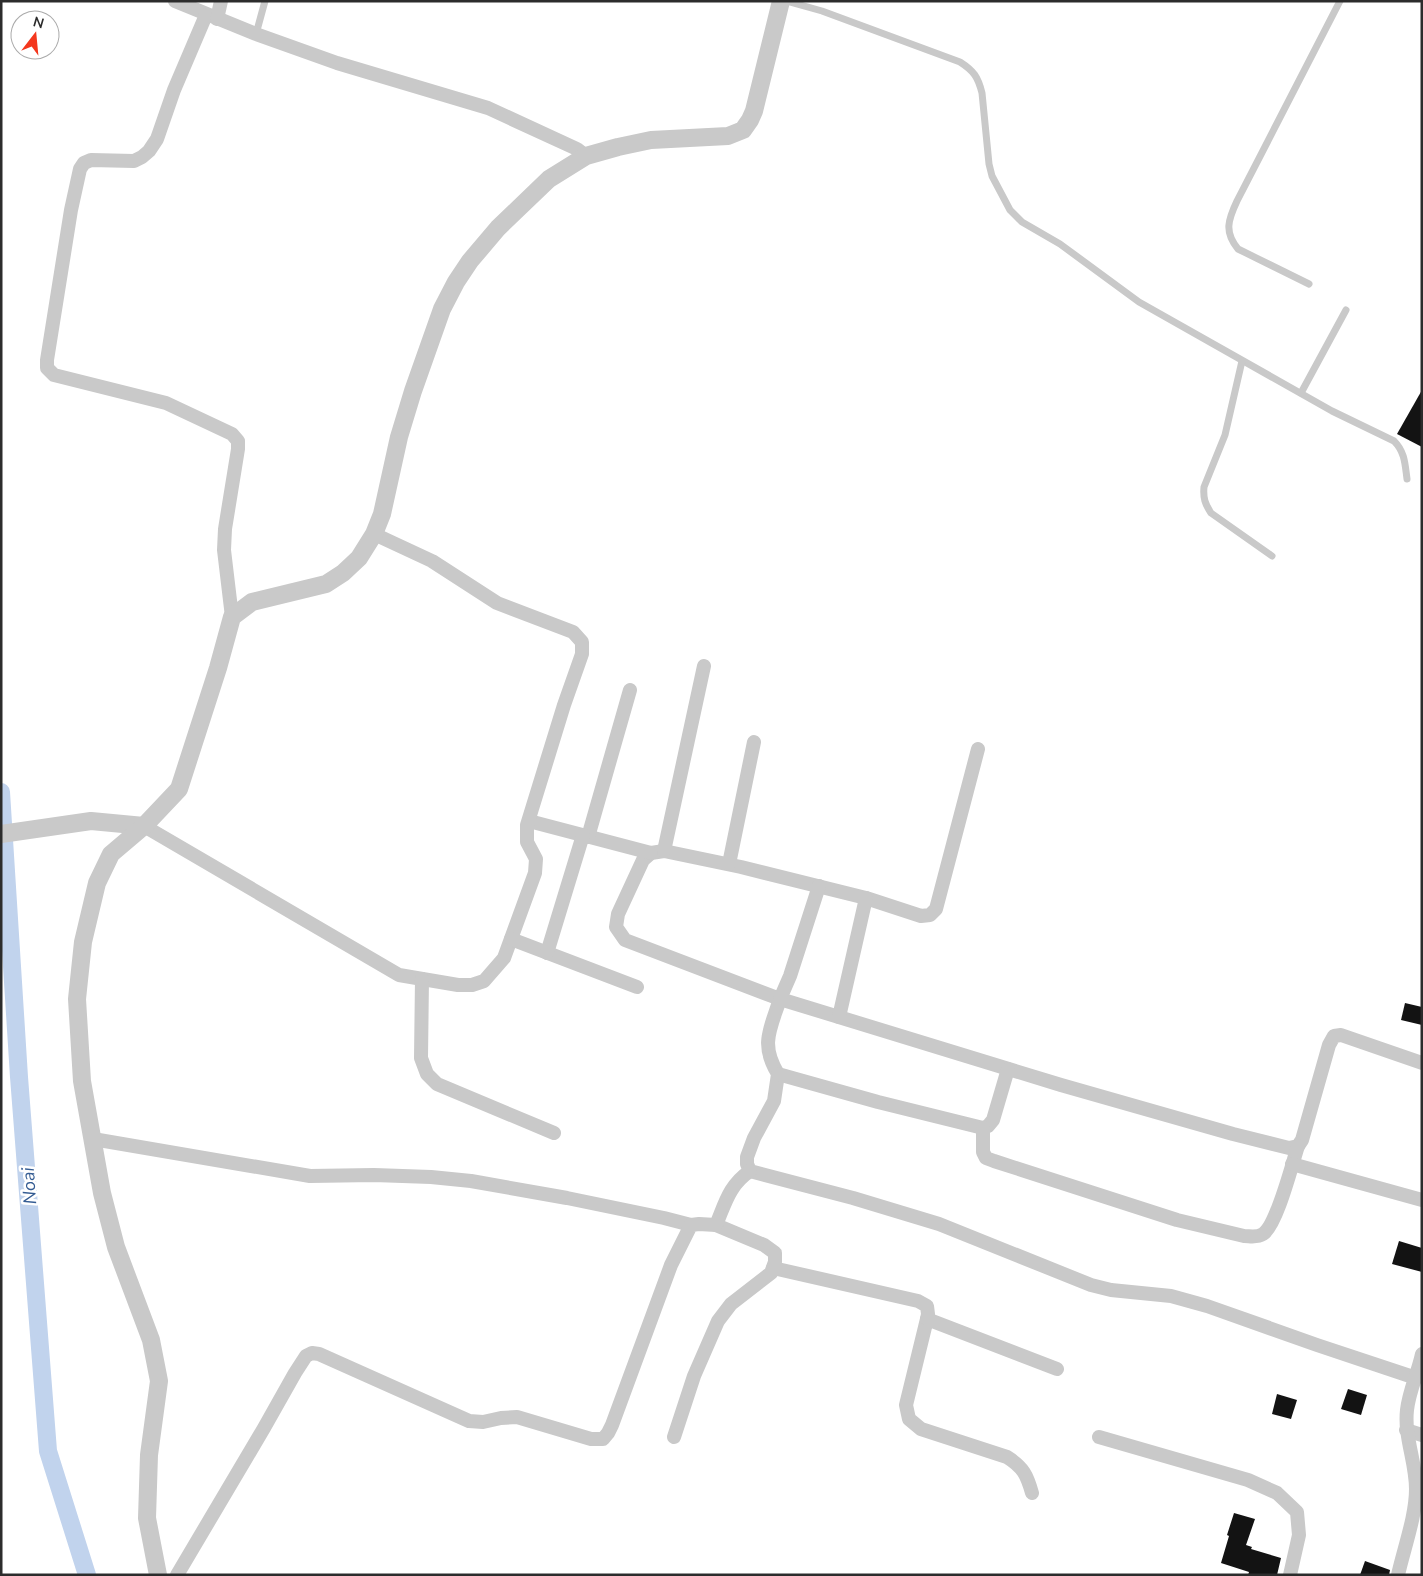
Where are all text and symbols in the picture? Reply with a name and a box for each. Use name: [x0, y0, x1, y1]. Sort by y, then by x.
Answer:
north arrow: [10, 10, 60, 60]
text: N: [31, 12, 46, 34]
water label: Noai: [16, 1166, 42, 1205]

